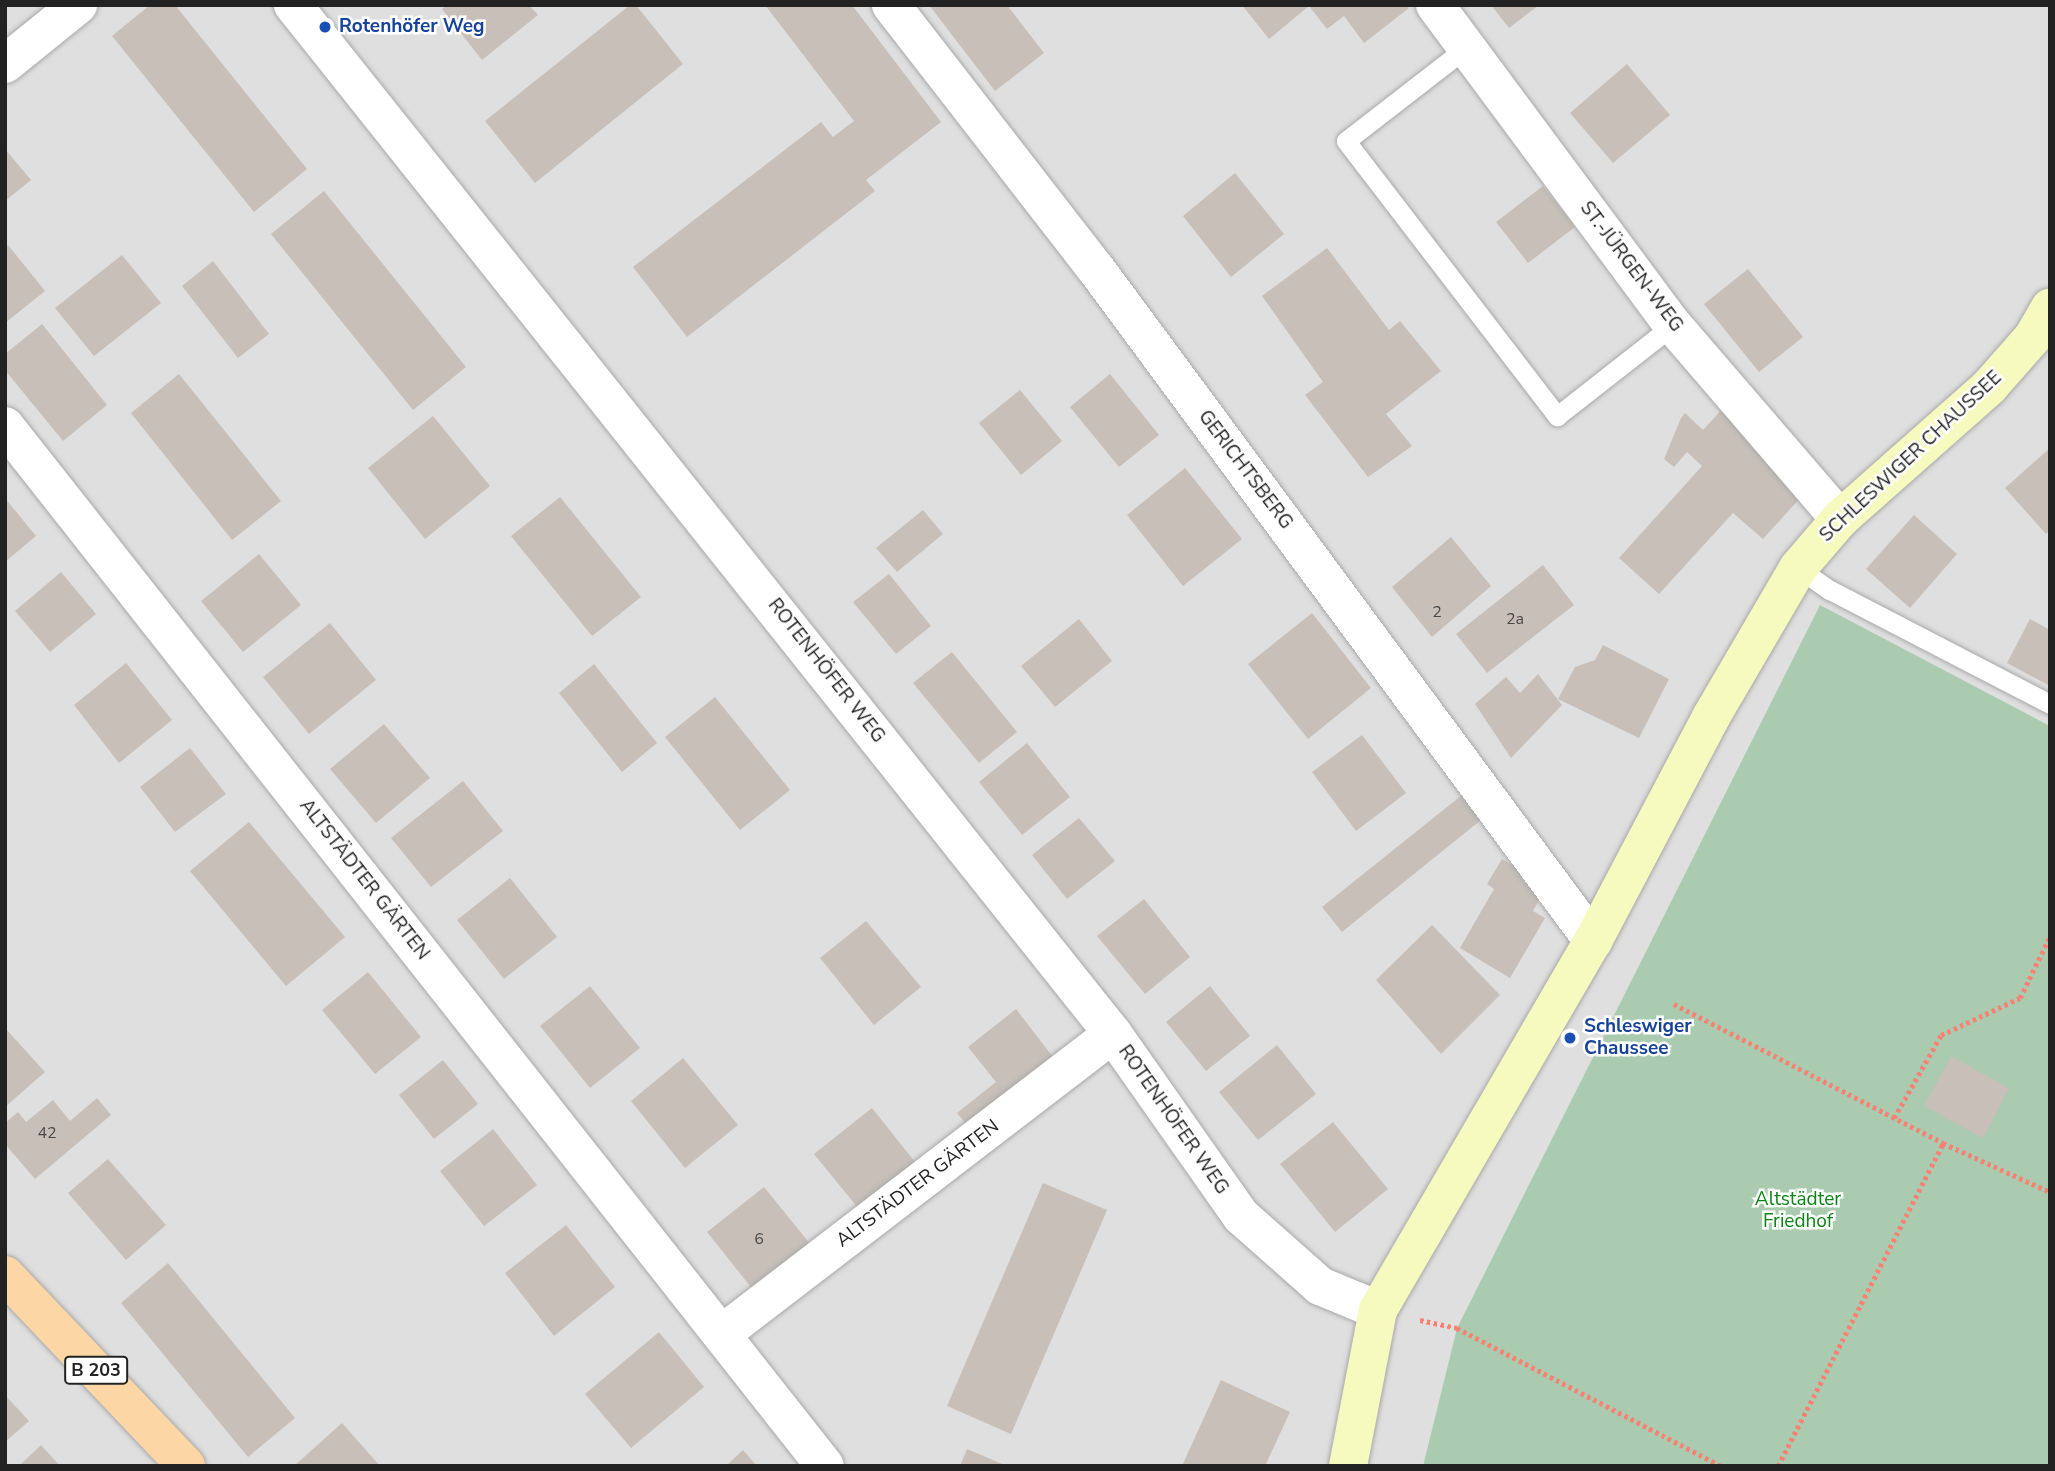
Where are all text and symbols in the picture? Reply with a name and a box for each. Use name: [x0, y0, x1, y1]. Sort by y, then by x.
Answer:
place label: Rotenhöfer Weg: [339, 16, 484, 38]
marker: Rotenhöfer Weg: [317, 19, 333, 35]
street label: ST.-JÜRGEN-WEG: [1575, 197, 1687, 337]
street label: SCHLESWIGER CHAUSSEE: [1815, 367, 2007, 547]
street label: GERICHTSBERG: [1193, 406, 1297, 534]
street label: ROTENHÖFER WEG: [763, 594, 889, 748]
house number: 2: [1432, 602, 1442, 622]
house number: 2a: [1506, 609, 1524, 629]
street label: ALTSTÄDTER GÄRTEN: [294, 795, 434, 965]
place label: Schleswiger Chaussee: [1584, 1016, 1692, 1060]
marker: Schleswiger Chaussee: [1562, 1030, 1578, 1046]
street label: ROTENHÖFER WEG: [1113, 1041, 1233, 1199]
street label: ALTSTÄDTER GÄRTEN: [832, 1115, 1004, 1253]
house number: 42: [37, 1123, 57, 1143]
park label: Altstädter Friedhof: [1755, 1189, 1841, 1233]
house number: 6: [754, 1229, 764, 1249]
road number: B 203: [63, 1356, 129, 1385]

